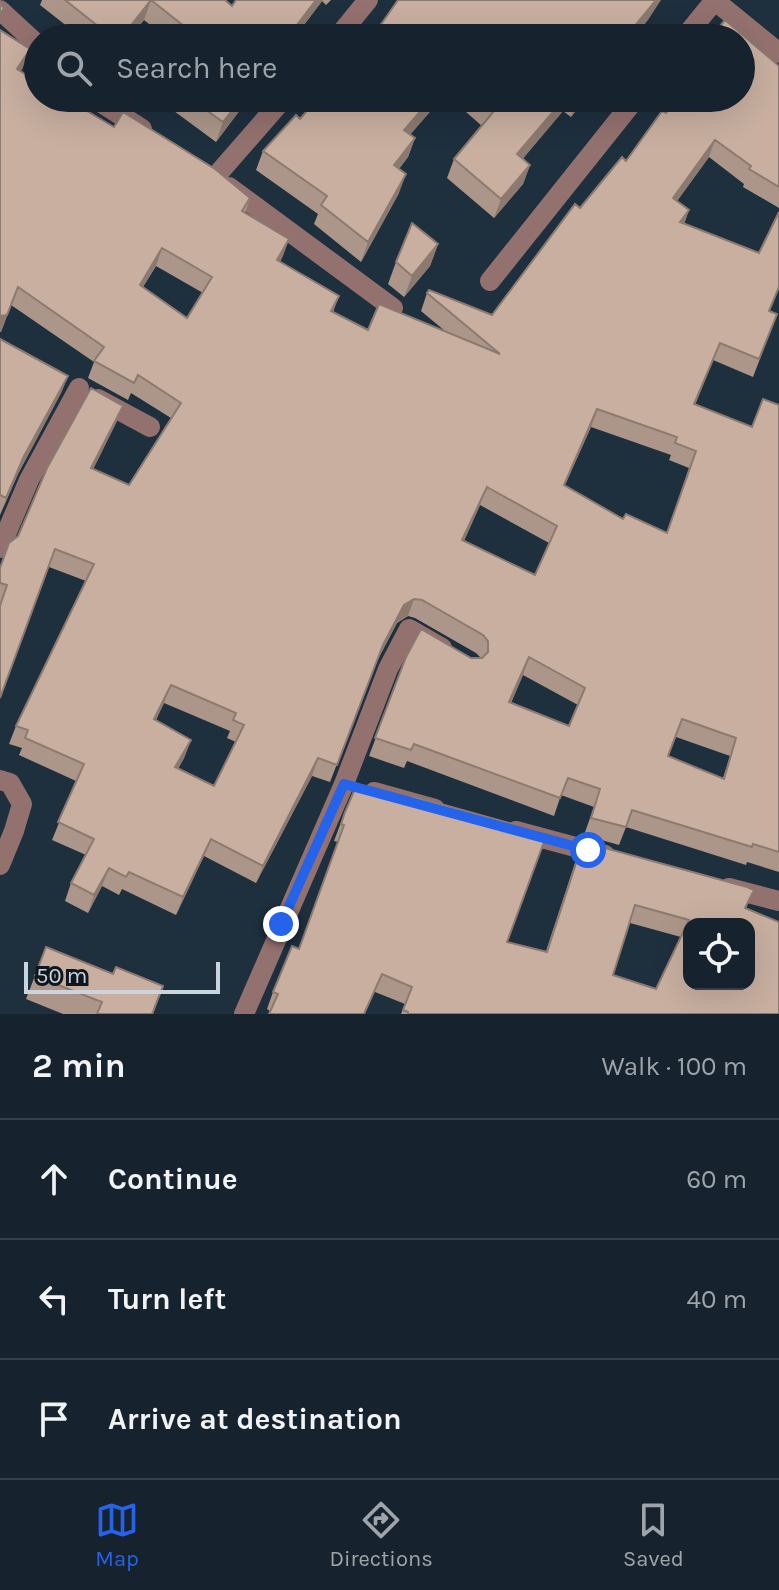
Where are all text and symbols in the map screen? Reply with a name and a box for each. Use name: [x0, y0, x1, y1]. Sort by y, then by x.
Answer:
search box: [24, 24, 755, 112]
icon: search: [52, 46, 96, 90]
text: Search here: [116, 50, 277, 86]
route start: [570, 832, 606, 868]
route end: [263, 906, 299, 942]
map controls: [683, 918, 755, 990]
button: locate: [683, 918, 755, 990]
scale bar: [24, 958, 220, 994]
text: 50 m: [36, 963, 87, 989]
text: 2 min: [32, 1046, 126, 1086]
text: Walk · 100 m: [601, 1051, 747, 1082]
icon: ahead: [32, 1157, 76, 1201]
text: Continue: [108, 1161, 238, 1197]
text: 60 m: [686, 1164, 747, 1195]
icon: left: [32, 1277, 76, 1321]
text: Turn left: [108, 1281, 226, 1317]
text: 40 m: [687, 1284, 747, 1315]
icon: arrive: [32, 1397, 76, 1441]
text: Arrive at destination: [108, 1401, 402, 1437]
tab: Map: [95, 1498, 139, 1572]
tab: Directions: [329, 1498, 433, 1572]
tab: Saved: [623, 1498, 684, 1572]

